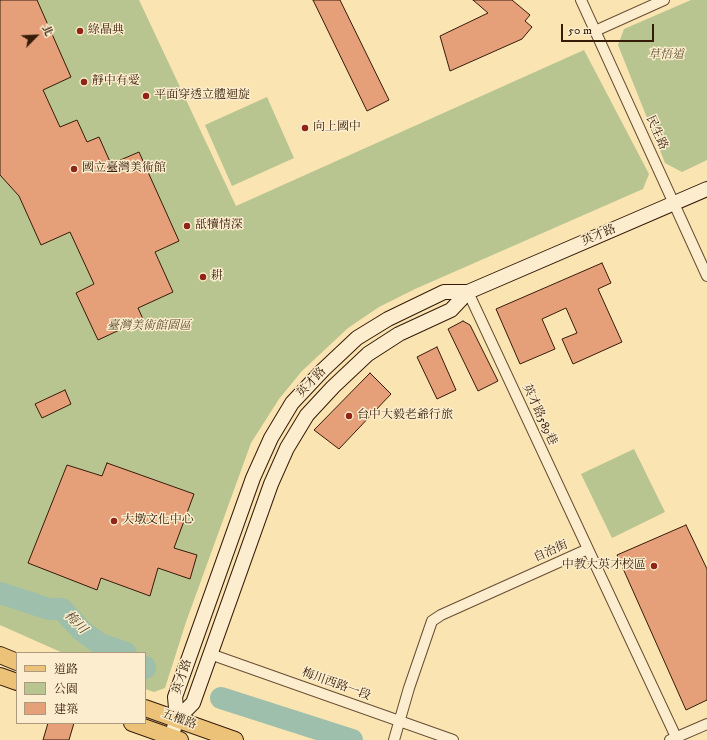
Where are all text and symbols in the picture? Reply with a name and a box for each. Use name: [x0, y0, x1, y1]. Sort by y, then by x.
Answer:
north arrow: [16, 16, 56, 56]
scale bar: [563, 16, 656, 42]
text: 北: [38, 23, 56, 39]
text: 50 m: [568, 23, 592, 38]
place label: 綠晶典: [88, 24, 124, 38]
marker: 綠晶典: [75, 26, 85, 36]
park label: 草悟道: [648, 49, 684, 63]
place label: 靜中有愛: [92, 75, 140, 89]
marker: 靜中有愛: [79, 77, 89, 87]
place label: 平面穿透立體迴旋: [154, 89, 250, 103]
marker: 平面穿透立體迴旋: [141, 91, 151, 101]
street label: 民生路: [642, 114, 670, 152]
place label: 向上國中: [313, 121, 361, 135]
marker: 向上國中: [300, 123, 310, 133]
place label: 國立臺灣美術館: [82, 162, 166, 176]
marker: 國立臺灣美術館: [69, 164, 79, 174]
place label: 舐犢情深: [195, 219, 243, 233]
marker: 舐犢情深: [182, 221, 192, 231]
street label: 英才路: [580, 222, 618, 250]
place label: 耕: [211, 270, 223, 284]
marker: 耕: [198, 272, 208, 282]
park label: 臺灣美術館園區: [107, 320, 191, 334]
street label: 英才路: [294, 365, 330, 401]
street label: 英才路589巷: [519, 382, 559, 448]
place label: 台中大毅老爺行旅: [357, 409, 453, 423]
marker: 台中大毅老爺行旅: [344, 411, 354, 421]
place label: 大墩文化中心: [122, 514, 194, 528]
marker: 大墩文化中心: [109, 516, 119, 526]
street label: 自治街: [532, 538, 570, 566]
place label: 中教大英才校區: [562, 559, 646, 573]
marker: 中教大英才校區: [649, 561, 659, 571]
water label: 梅川: [60, 608, 90, 638]
legend: [16, 652, 146, 724]
street label: 英才路: [171, 658, 195, 696]
text: 道路: [54, 662, 78, 677]
street label: 梅川西路一段: [300, 666, 372, 704]
text: 公園: [54, 682, 78, 697]
text: 建築: [54, 702, 78, 717]
street label: 五權路: [160, 707, 198, 733]

